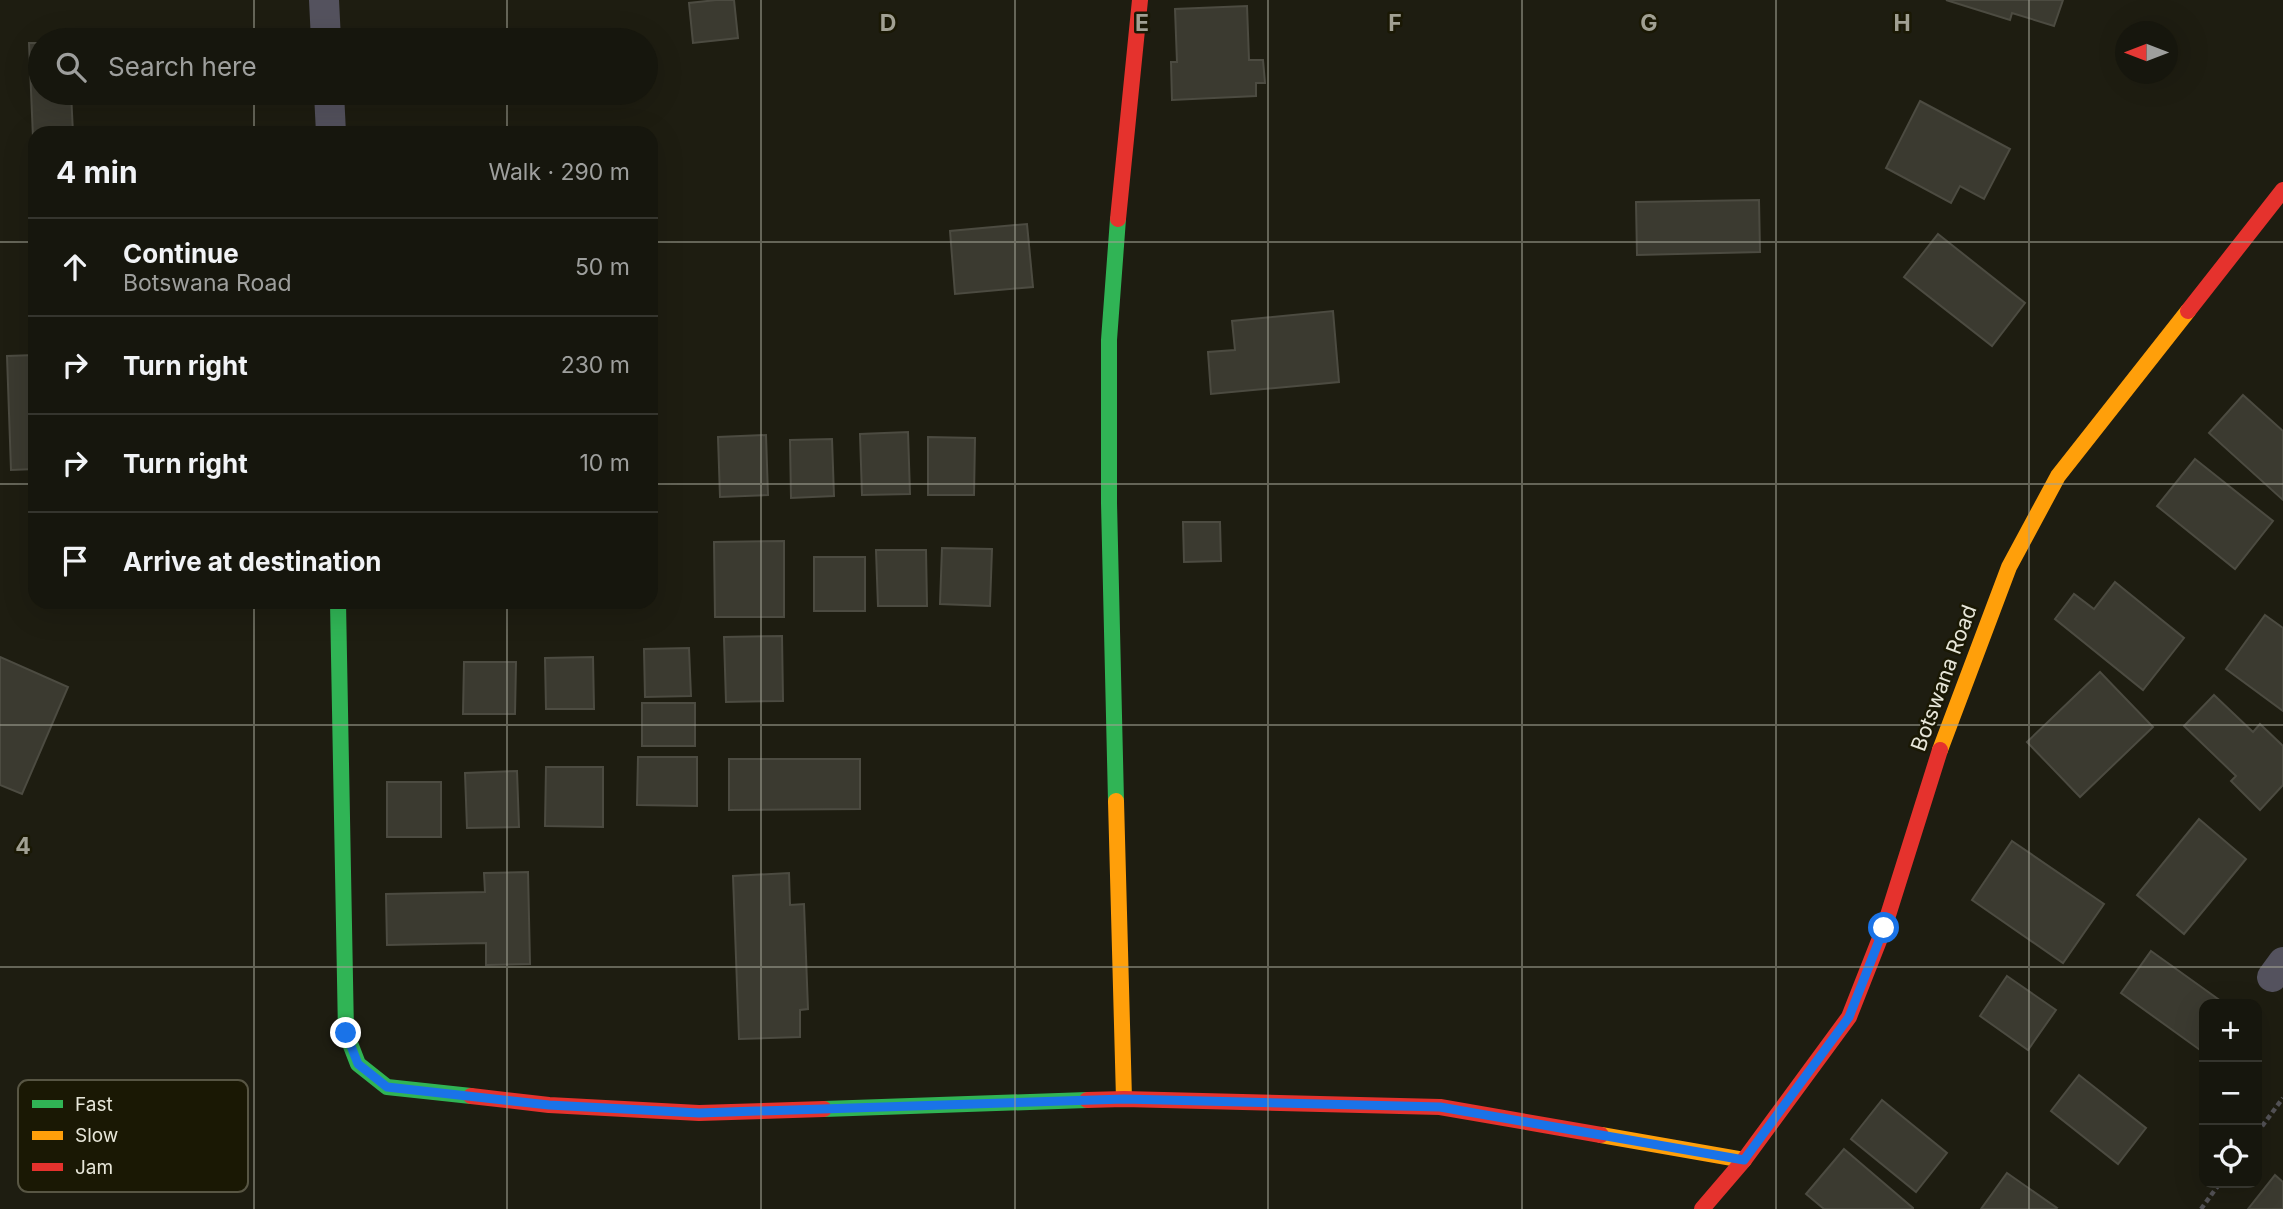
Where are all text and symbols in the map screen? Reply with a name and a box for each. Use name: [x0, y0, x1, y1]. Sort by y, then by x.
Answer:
text: D: [880, 9, 896, 37]
text: E: [1135, 9, 1149, 37]
text: F: [1388, 9, 1402, 37]
text: G: [1640, 9, 1658, 37]
text: H: [1893, 9, 1911, 37]
north arrow: [2115, 21, 2178, 84]
search box: [28, 28, 658, 105]
icon: search: [52, 48, 90, 86]
text: Search here: [108, 51, 257, 82]
text: 4 min: [56, 154, 138, 190]
text: Walk · 290 m: [488, 158, 630, 186]
text: Continue: [123, 238, 239, 269]
icon: ahead: [56, 248, 94, 286]
text: 50 m: [575, 253, 630, 281]
text: Botswana Road: [123, 269, 291, 297]
icon: right: [56, 346, 94, 384]
text: Turn right: [123, 350, 248, 381]
text: 230 m: [561, 351, 630, 379]
icon: right: [56, 444, 94, 482]
text: Turn right: [123, 448, 248, 479]
text: 10 m: [580, 449, 630, 477]
icon: arrive: [56, 542, 94, 580]
text: Arrive at destination: [123, 546, 382, 577]
street label: Botswana Road: [1905, 601, 1982, 754]
text: 4: [15, 832, 31, 860]
route start: [1868, 912, 1899, 943]
map controls: [2199, 999, 2262, 1188]
button: +: [2199, 999, 2262, 1062]
route end: [330, 1017, 361, 1048]
button: −: [2199, 1062, 2262, 1125]
legend: [18, 1080, 248, 1192]
text: Fast: [75, 1093, 113, 1116]
text: Slow: [75, 1124, 118, 1147]
button: locate: [2199, 1125, 2262, 1188]
text: Jam: [75, 1156, 113, 1179]

